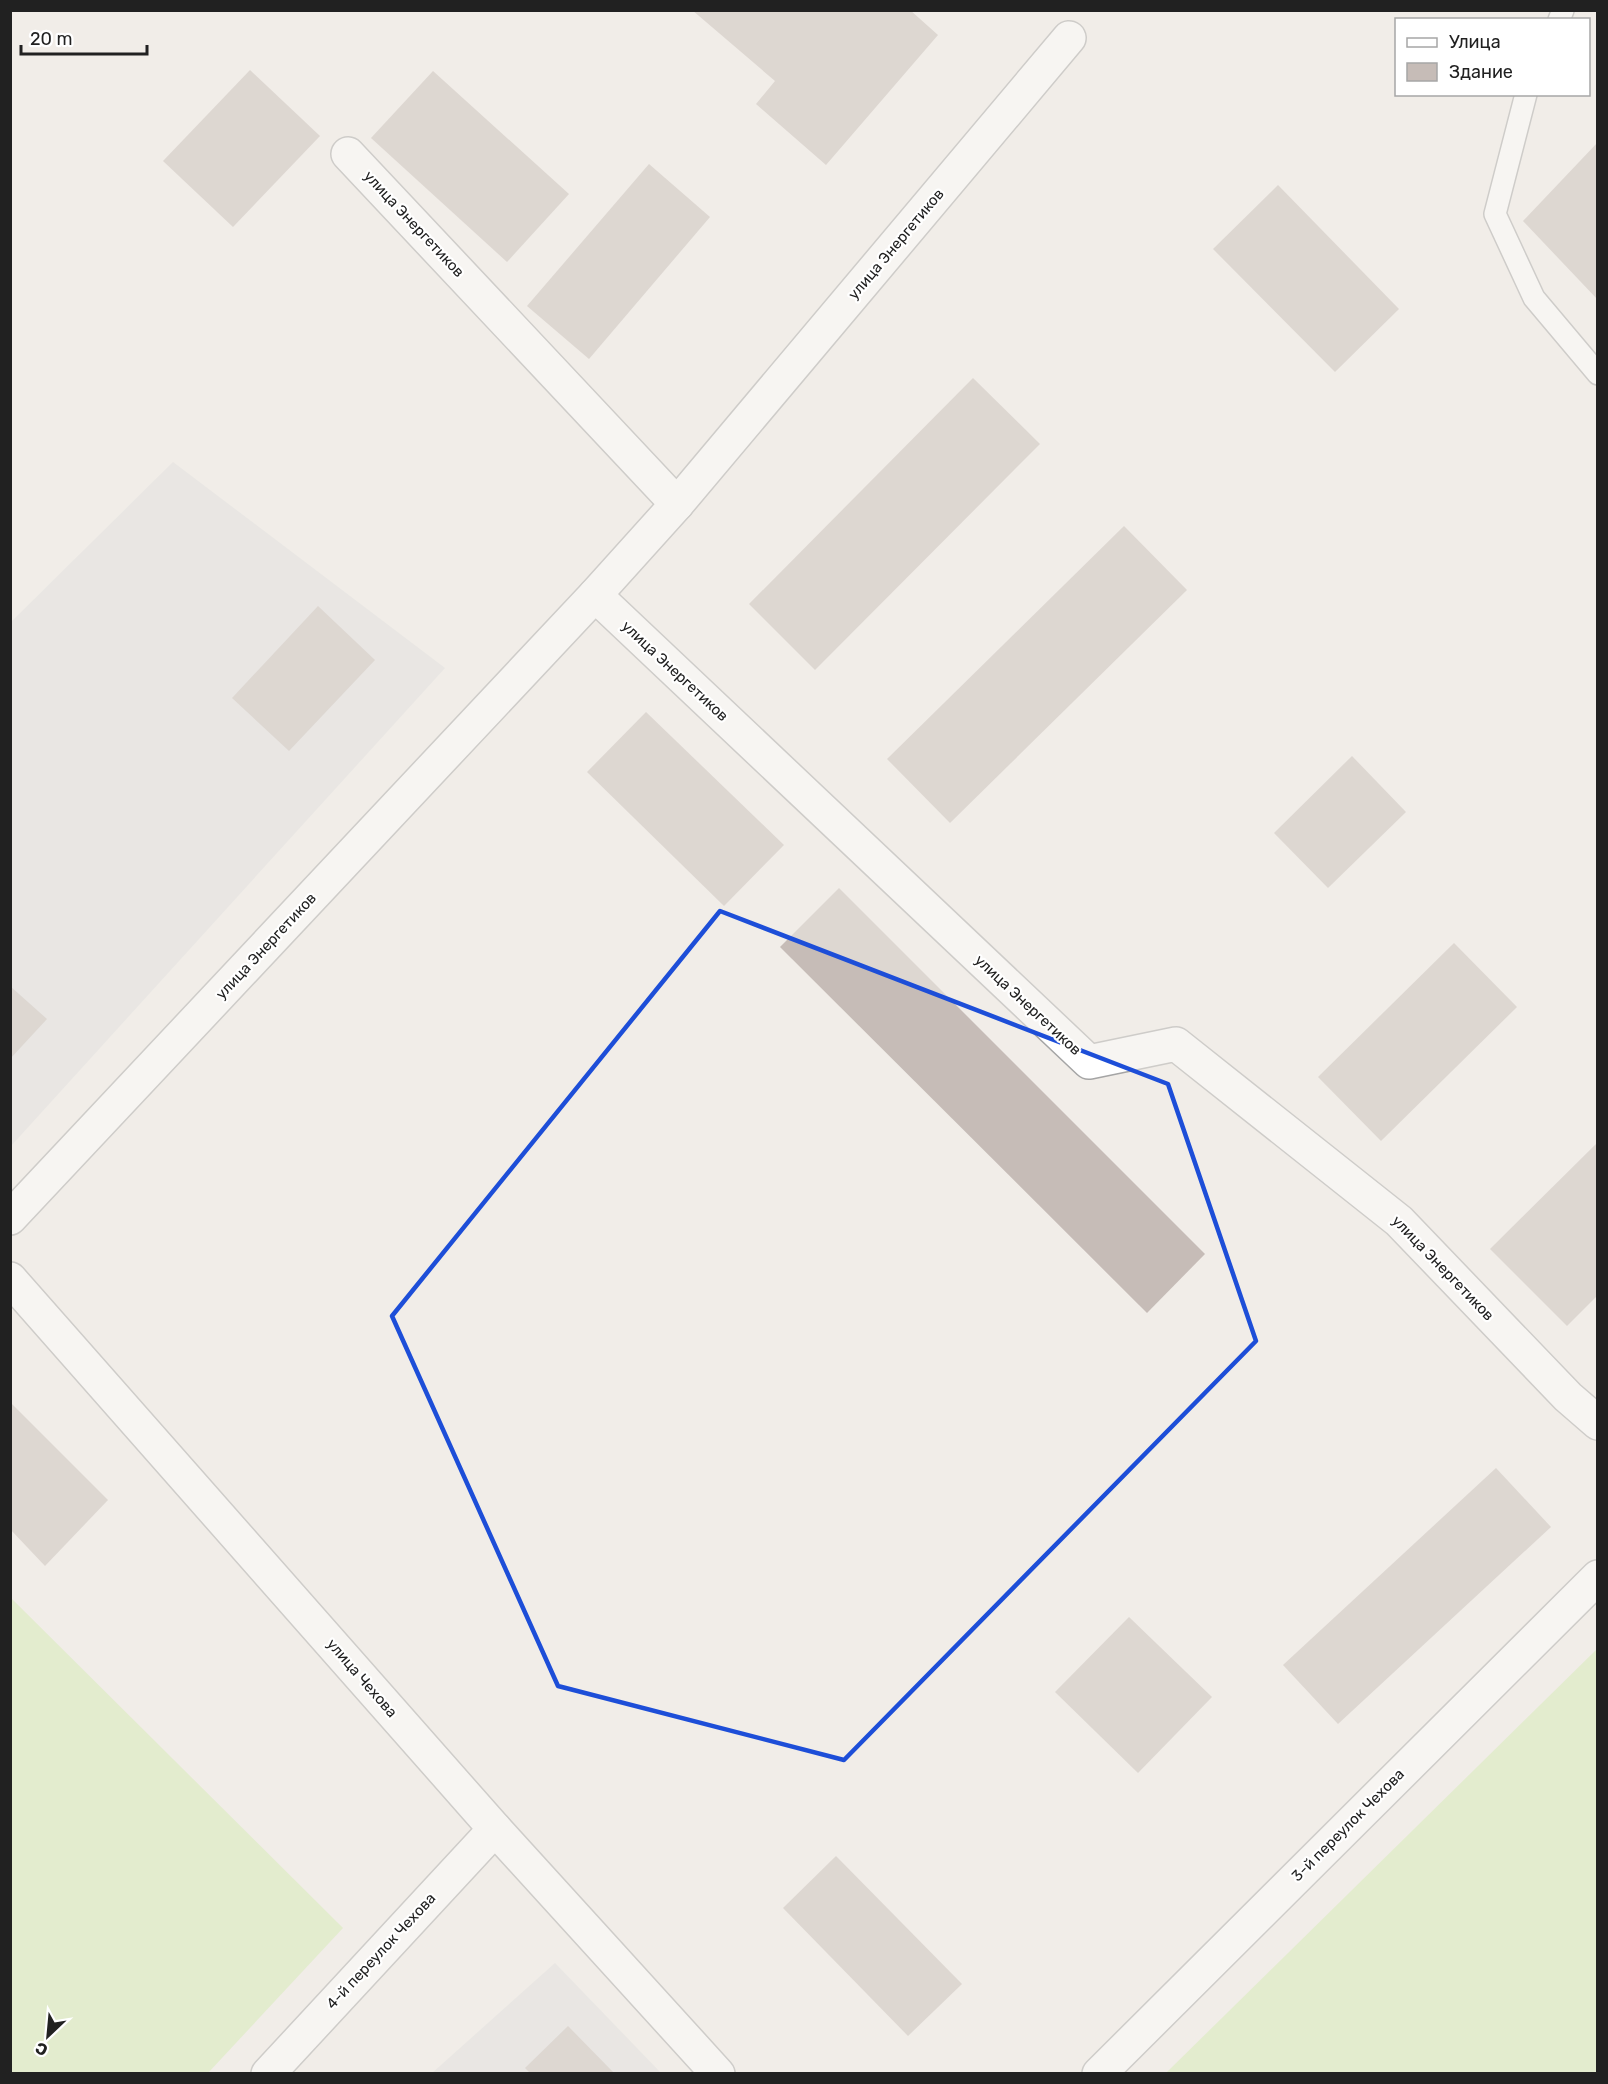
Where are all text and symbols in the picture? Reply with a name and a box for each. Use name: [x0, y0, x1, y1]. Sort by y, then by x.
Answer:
scale bar: [21, 18, 147, 56]
legend: [1395, 18, 1590, 96]
text: 20 m: [30, 28, 72, 50]
text: Улица: [1449, 31, 1501, 53]
text: Здание: [1449, 61, 1513, 83]
street label: улица Энергетиков: [360, 167, 468, 281]
street label: улица Энергетиков: [844, 185, 948, 303]
street label: улица Энергетиков: [618, 617, 732, 725]
street label: улица Энергетиков: [212, 889, 320, 1003]
street label: улица Энергетиков: [971, 951, 1085, 1059]
street label: улица Энергетиков: [1388, 1212, 1498, 1324]
street label: улица Чехова: [323, 1635, 401, 1721]
street label: 3-й переулок Чехова: [1288, 1765, 1408, 1885]
street label: 4-й переулок Чехова: [323, 1889, 439, 2013]
north arrow: [18, 2006, 78, 2066]
text: С: [32, 2038, 51, 2060]

